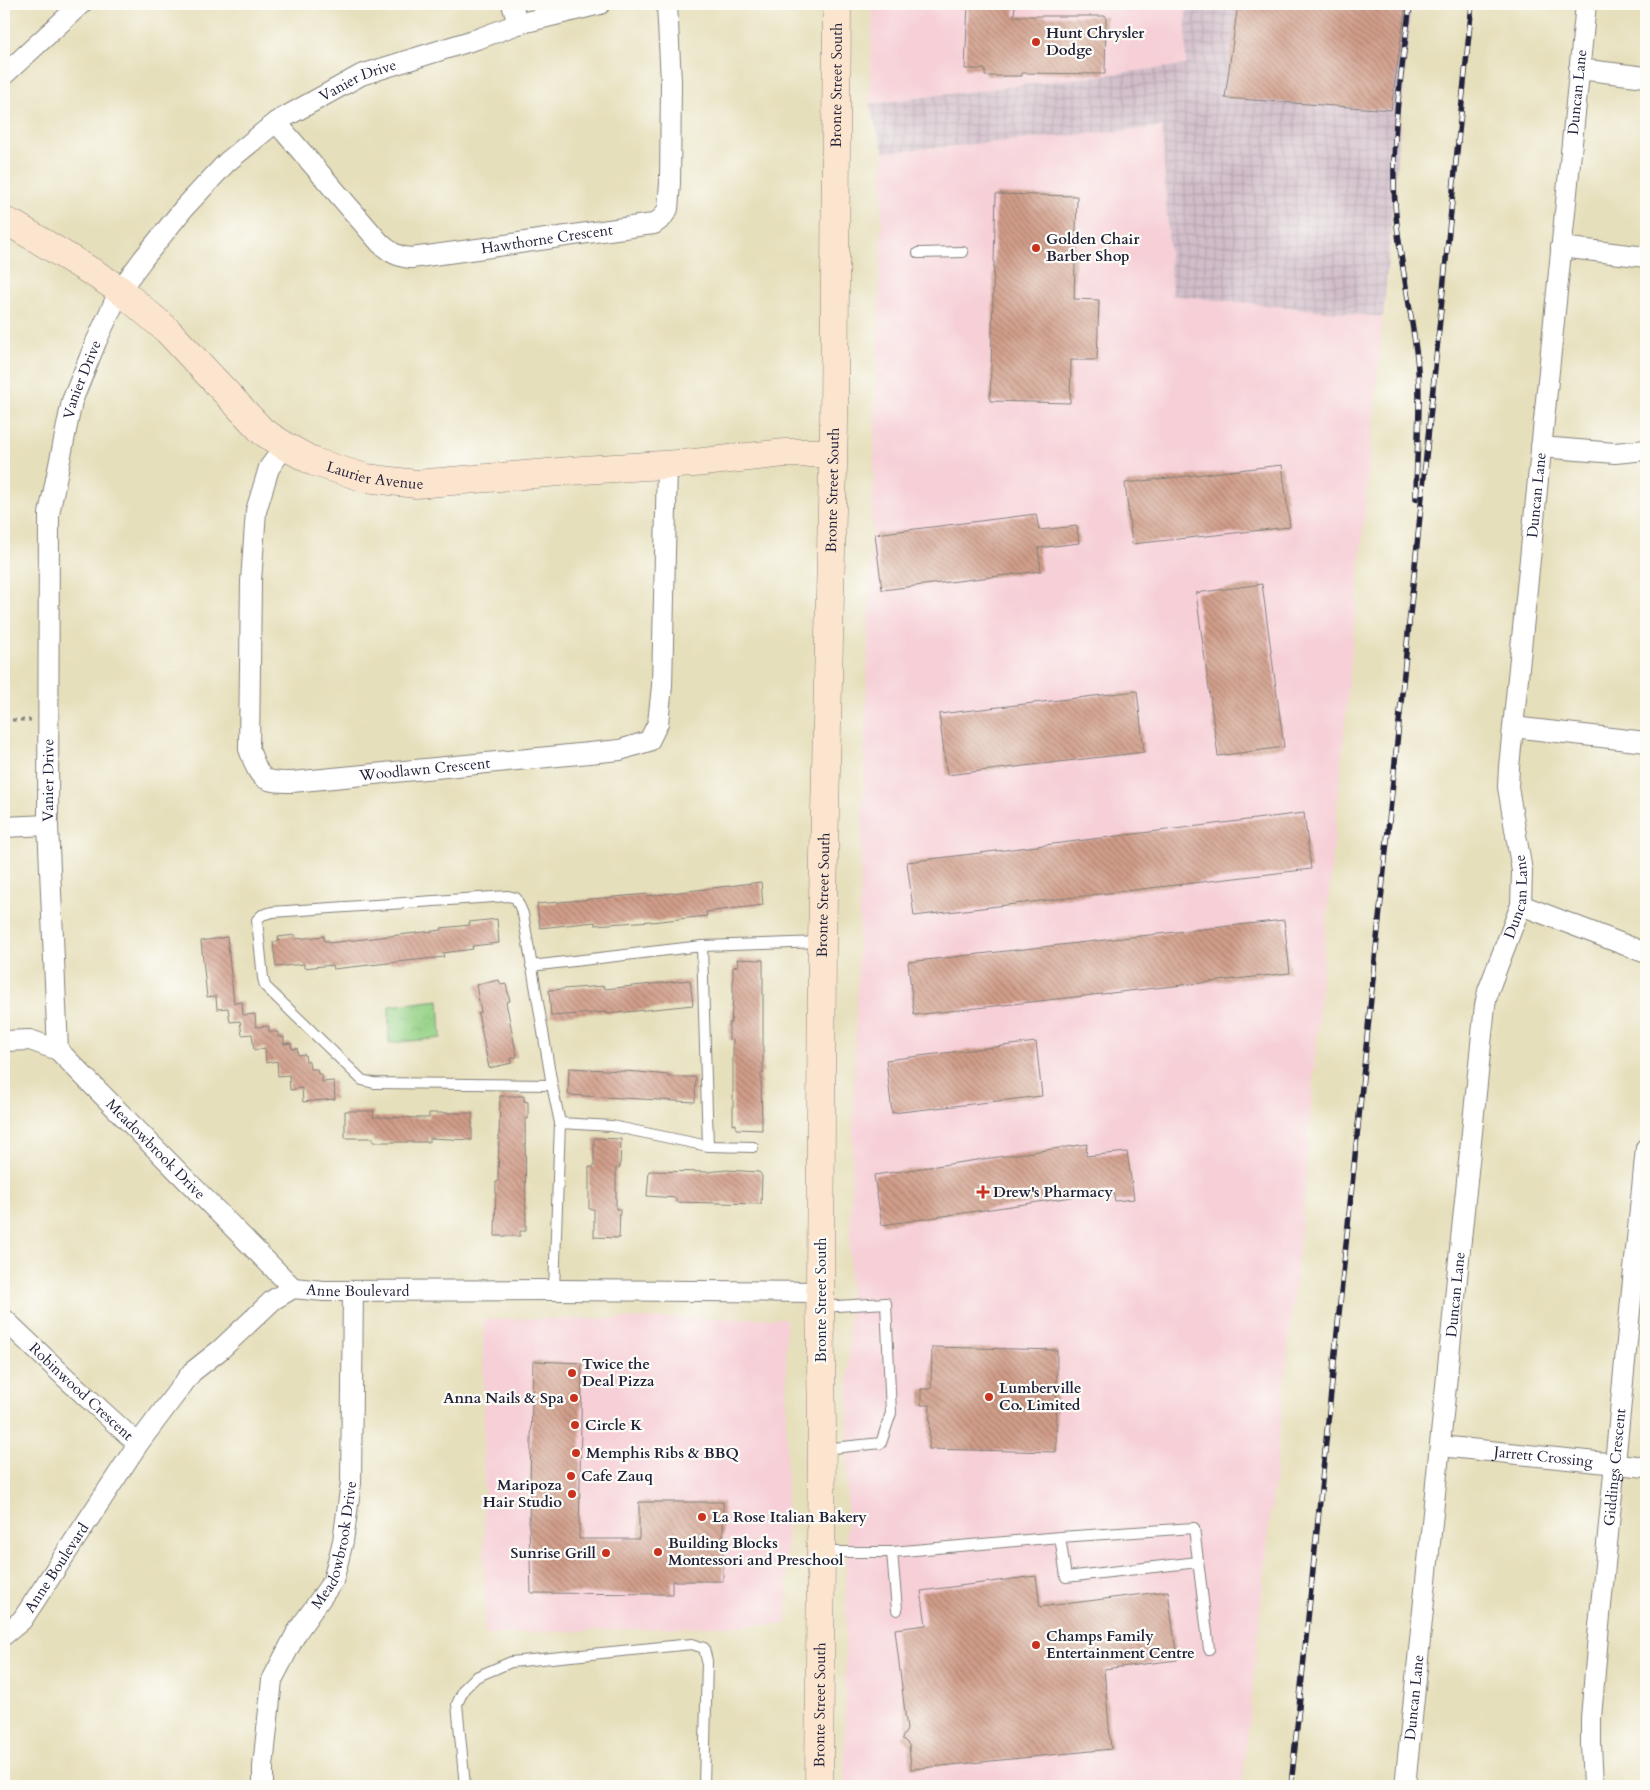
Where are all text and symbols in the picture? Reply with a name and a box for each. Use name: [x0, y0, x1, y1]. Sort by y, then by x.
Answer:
street label: Bronte Street South: [826, 22, 847, 148]
place label: Hunt Chrysler Dodge: [1046, 23, 1145, 60]
marker: Hunt Chrysler Dodge: [1030, 36, 1042, 48]
street label: Duncan Lane: [1563, 48, 1591, 136]
street label: Vanier Drive: [316, 55, 399, 106]
street label: Hawthorne Crescent: [480, 219, 614, 258]
place label: Golden Chair Barber Shop: [1046, 229, 1140, 266]
marker: Golden Chair Barber Shop: [1030, 242, 1042, 254]
street label: Vanier Drive: [59, 337, 106, 421]
street label: Bronte Street South: [821, 427, 844, 553]
street label: Duncan Lane: [1522, 451, 1551, 539]
street label: Laurier Avenue: [324, 456, 424, 494]
street label: Vanier Drive: [38, 739, 58, 822]
street label: Woodlawn Crescent: [357, 753, 491, 785]
street label: Bronte Street South: [812, 832, 835, 958]
street label: Duncan Lane: [1499, 853, 1532, 942]
street label: Meadowbrook Drive: [102, 1094, 210, 1204]
place label: Drew's Pharmacy: [993, 1182, 1113, 1202]
marker: Drew's Pharmacy: [977, 1186, 989, 1198]
street label: Bronte Street South: [811, 1237, 831, 1362]
street label: Duncan Lane: [1441, 1251, 1470, 1338]
street label: Anne Boulevard: [305, 1279, 410, 1301]
street label: Robinwood Crescent: [25, 1338, 138, 1445]
place label: Twice the Deal Pizza: [582, 1354, 655, 1391]
marker: Twice the Deal Pizza: [566, 1367, 578, 1379]
place label: Lumberville Co. Limited: [999, 1378, 1081, 1415]
place label: Anna Nails & Spa: [443, 1388, 565, 1408]
marker: Lumberville Co. Limited: [983, 1391, 995, 1403]
marker: Anna Nails & Spa: [568, 1392, 580, 1404]
street label: Giddings Crescent: [1599, 1407, 1630, 1527]
place label: Circle K: [585, 1415, 643, 1435]
marker: Circle K: [569, 1419, 581, 1431]
street label: Jarrett Crossing: [1491, 1441, 1594, 1472]
place label: Memphis Ribs & BBQ: [586, 1443, 739, 1463]
marker: Memphis Ribs & BBQ: [570, 1447, 582, 1459]
place label: Cafe Zauq: [581, 1466, 653, 1486]
marker: Cafe Zauq: [565, 1470, 577, 1482]
place label: Maripoza Hair Studio: [483, 1475, 563, 1512]
street label: Meadowbrook Drive: [306, 1479, 361, 1613]
marker: Maripoza Hair Studio: [566, 1488, 578, 1500]
place label: La Rose Italian Bakery: [712, 1507, 867, 1527]
marker: La Rose Italian Bakery: [696, 1511, 708, 1523]
street label: Anne Boulevard: [20, 1519, 93, 1616]
place label: Building Blocks Montessori and Preschool: [668, 1533, 844, 1570]
place label: Sunrise Grill: [511, 1543, 597, 1563]
marker: Building Blocks Montessori and Preschool: [652, 1546, 664, 1558]
marker: Sunrise Grill: [600, 1547, 612, 1559]
place label: Champs Family Entertainment Centre: [1046, 1626, 1195, 1663]
marker: Champs Family Entertainment Centre: [1030, 1639, 1042, 1651]
street label: Bronte Street South: [809, 1642, 830, 1768]
street label: Duncan Lane: [1400, 1654, 1428, 1741]

